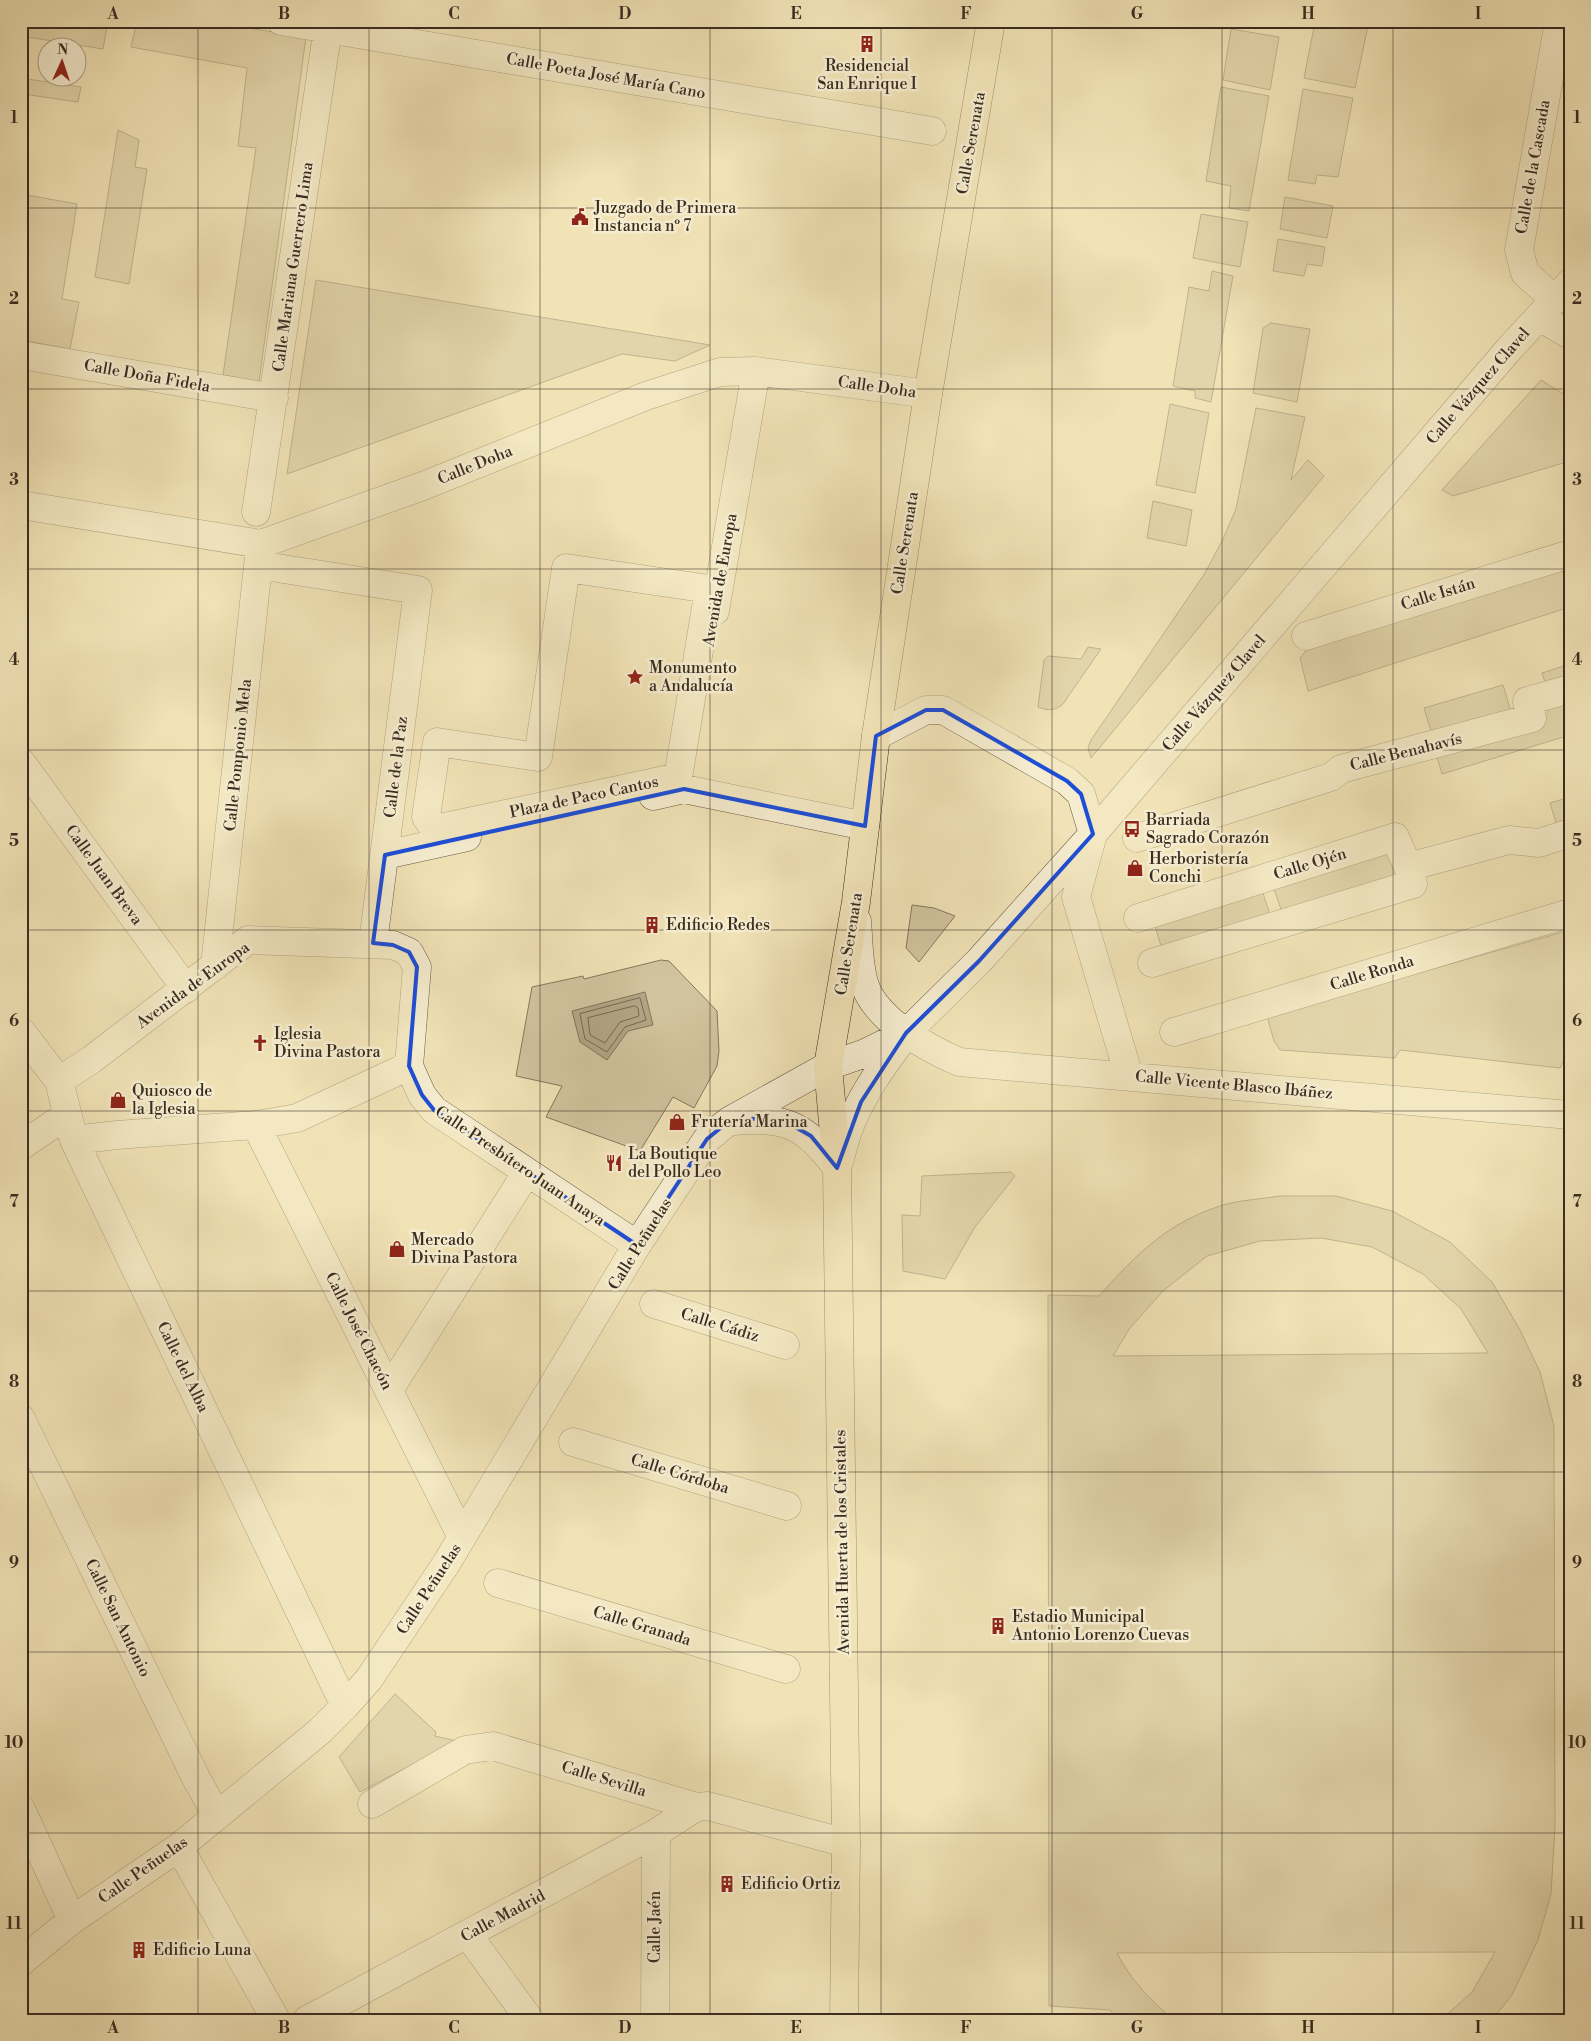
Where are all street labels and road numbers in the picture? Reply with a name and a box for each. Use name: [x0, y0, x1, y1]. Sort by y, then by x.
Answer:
street label: Calle Poeta José María Cano: [505, 49, 707, 103]
street label: Calle Serenata: [952, 89, 990, 196]
street label: Calle de la Cascada: [1511, 97, 1555, 236]
street label: Calle Mariana Guerrero Lima: [268, 160, 318, 373]
street label: Calle Vázquez Clavel: [1422, 323, 1534, 448]
street label: Calle Doña Fidela: [82, 355, 213, 397]
street label: Calle Doha: [836, 372, 918, 403]
street label: Calle Doha: [435, 441, 516, 489]
street label: Calle Serenata: [887, 489, 923, 596]
street label: Avenida de Europa: [698, 511, 742, 649]
street label: Calle Istán: [1398, 573, 1478, 615]
street label: Calle Vázquez Clavel: [1158, 630, 1270, 755]
street label: Calle Pomponio Mela: [220, 677, 256, 832]
street label: Calle de la Paz: [380, 715, 412, 819]
street label: Calle Benahavís: [1348, 728, 1464, 776]
street label: Plaza de Paco Cantos: [508, 771, 660, 823]
street label: Calle Juan Breva: [61, 821, 148, 930]
street label: Calle Ojén: [1271, 843, 1349, 885]
street label: Calle Serenata: [831, 890, 867, 997]
street label: Avenida de Europa: [132, 937, 254, 1033]
street label: Calle Ronda: [1328, 951, 1417, 995]
street label: Calle Vicente Blasco Ibáñez: [1134, 1066, 1334, 1104]
street label: Calle Presbítero Juan Anaya: [431, 1102, 610, 1231]
street label: Calle Peñuelas: [604, 1194, 676, 1294]
street label: Calle José Chacón: [321, 1269, 397, 1394]
street label: Calle Cádiz: [678, 1304, 762, 1346]
street label: Calle del Alba: [153, 1319, 214, 1416]
street label: Avenida Huerta de los Cristales: [830, 1429, 854, 1656]
street label: Calle Córdoba: [628, 1450, 733, 1499]
street label: Calle Peñuelas: [392, 1540, 466, 1638]
street label: Calle San Antonio: [81, 1556, 155, 1680]
street label: Calle Granada: [591, 1602, 694, 1651]
street label: Calle Sevilla: [559, 1757, 650, 1802]
street label: Calle Peñuelas: [94, 1832, 192, 1908]
street label: Calle Madrid: [457, 1885, 549, 1947]
street label: Calle Jaén: [645, 1890, 665, 1963]

